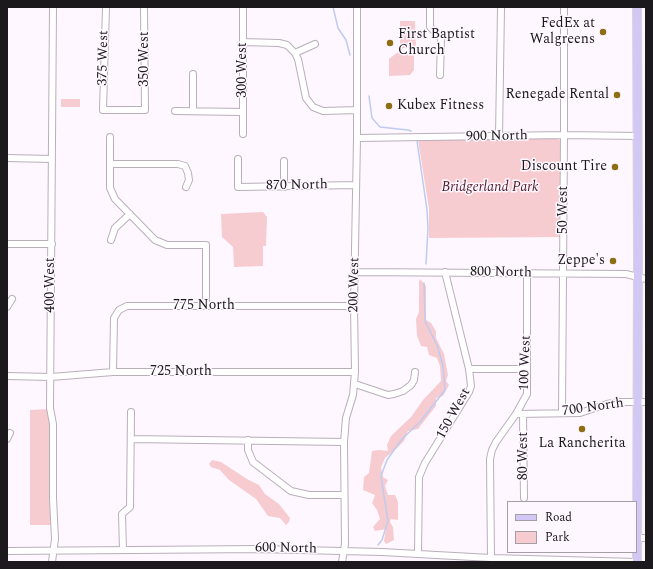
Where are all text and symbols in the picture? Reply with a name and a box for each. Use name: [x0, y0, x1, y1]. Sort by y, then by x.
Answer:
place label: FedEx at Walgreens: [530, 16, 595, 48]
place label: First Baptist Church: [398, 27, 475, 60]
marker: FedEx at Walgreens: [598, 27, 608, 37]
street label: 375 West: [95, 30, 113, 86]
street label: 350 West: [137, 31, 153, 87]
marker: First Baptist Church: [385, 38, 395, 48]
street label: 300 West: [235, 42, 251, 98]
place label: Renegade Rental: [506, 87, 609, 103]
marker: Renegade Rental: [612, 90, 622, 100]
place label: Kubex Fitness: [397, 98, 484, 114]
marker: Kubex Fitness: [384, 101, 394, 111]
street label: 900 North: [466, 128, 528, 146]
place label: Discount Tire: [521, 159, 607, 175]
marker: Discount Tire: [610, 162, 620, 172]
street label: 870 North: [266, 177, 328, 195]
park label: Bridgerland Park: [441, 180, 539, 196]
street label: 50 West: [556, 186, 572, 234]
place label: Zeppe's: [557, 253, 605, 269]
marker: Zeppe's: [608, 256, 618, 266]
street label: 400 West: [43, 257, 59, 313]
street label: 200 West: [346, 257, 364, 313]
street label: 800 North: [470, 264, 532, 282]
street label: 775 North: [173, 298, 235, 314]
street label: 100 West: [517, 335, 535, 391]
street label: 725 North: [150, 364, 212, 380]
street label: 150 West: [433, 386, 475, 442]
street label: 700 North: [561, 395, 625, 421]
marker: La Rancherita: [577, 424, 587, 434]
street label: 80 West: [516, 432, 532, 480]
place label: La Rancherita: [539, 436, 625, 452]
legend: [507, 501, 637, 553]
text: Road: [545, 508, 572, 527]
text: Park: [545, 528, 570, 547]
street label: 600 North: [255, 540, 317, 558]

